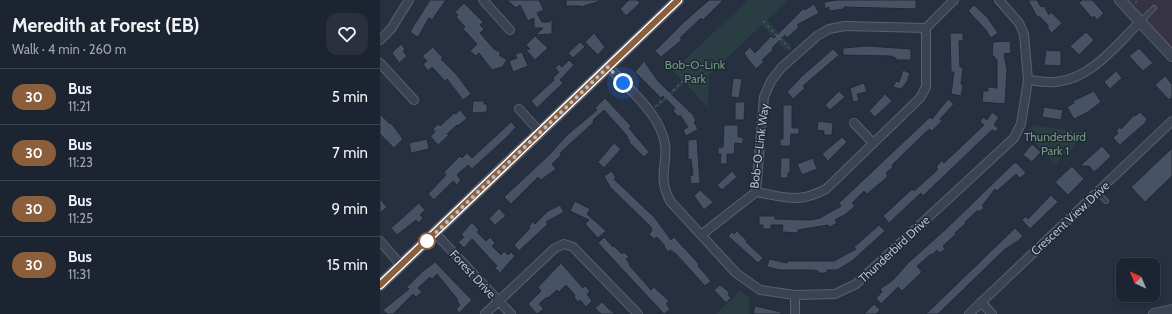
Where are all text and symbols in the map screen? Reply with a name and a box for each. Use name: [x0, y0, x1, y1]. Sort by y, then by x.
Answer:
button: heart: [326, 13, 368, 55]
text: Meredith at Forest (EB): [12, 14, 199, 37]
text: Walk · 4 min · 260 m: [12, 41, 126, 57]
park label: Bob-O-Link Park: [665, 57, 726, 86]
your location: [613, 73, 633, 93]
text: Bus: [68, 80, 92, 98]
text: 30: [25, 88, 43, 106]
text: 5 min: [332, 88, 368, 106]
text: 11:21: [68, 98, 90, 114]
street label: Bob-O-Link Way: [746, 103, 772, 189]
park label: Thunderbird Park 1: [1024, 129, 1086, 158]
text: Bus: [68, 136, 92, 154]
text: 30: [25, 144, 43, 162]
text: 7 min: [332, 144, 368, 162]
text: 11:23: [68, 154, 93, 170]
street label: Crescent View Drive: [1028, 178, 1112, 258]
text: Bus: [68, 192, 92, 210]
text: 30: [25, 200, 43, 218]
text: 9 min: [331, 200, 368, 218]
text: 11:25: [68, 210, 93, 226]
street label: Thunderbird Drive: [855, 212, 933, 286]
unlabelled marker: [418, 232, 436, 250]
street label: Forest Drive: [447, 247, 499, 301]
text: Bus: [68, 248, 92, 266]
text: 30: [25, 256, 43, 274]
text: 15 min: [327, 256, 368, 274]
north arrow: [1116, 258, 1160, 302]
map controls: [1116, 258, 1160, 302]
text: 11:31: [68, 266, 90, 282]

